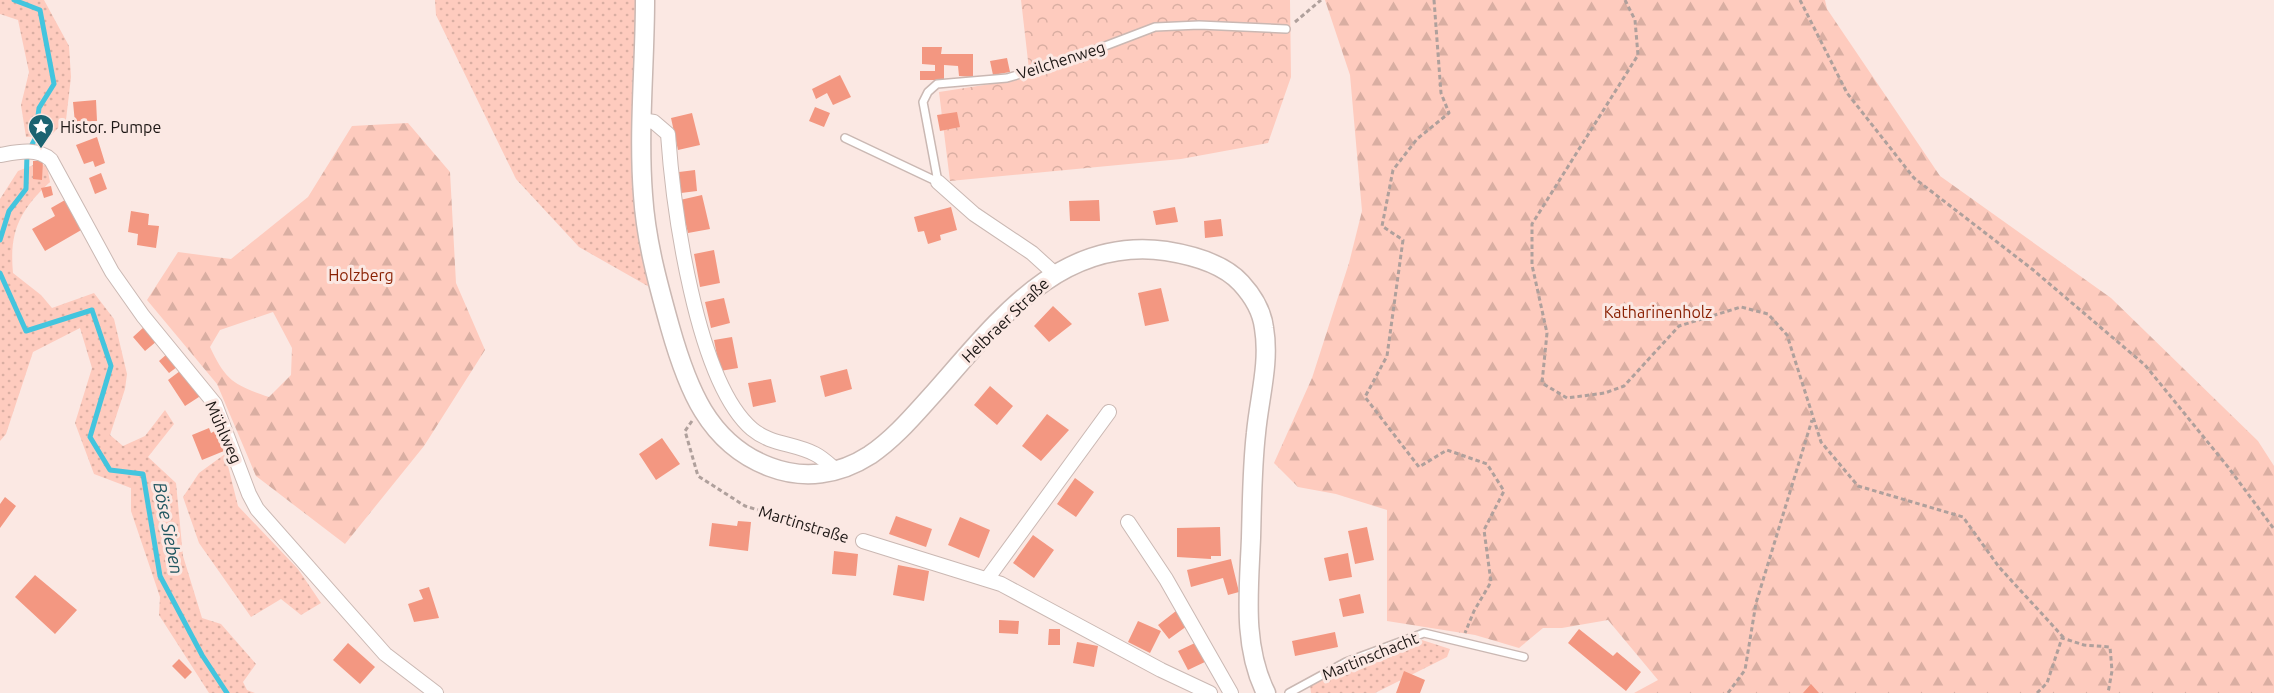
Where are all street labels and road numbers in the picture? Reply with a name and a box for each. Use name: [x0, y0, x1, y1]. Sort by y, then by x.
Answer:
street label: Veilchenweg: [1015, 37, 1107, 83]
street label: Helbraer Straße: [958, 274, 1052, 366]
street label: Mühlweg: [202, 398, 246, 466]
street label: Martinstraße: [757, 502, 851, 546]
street label: Martinschacht: [1319, 628, 1421, 683]

